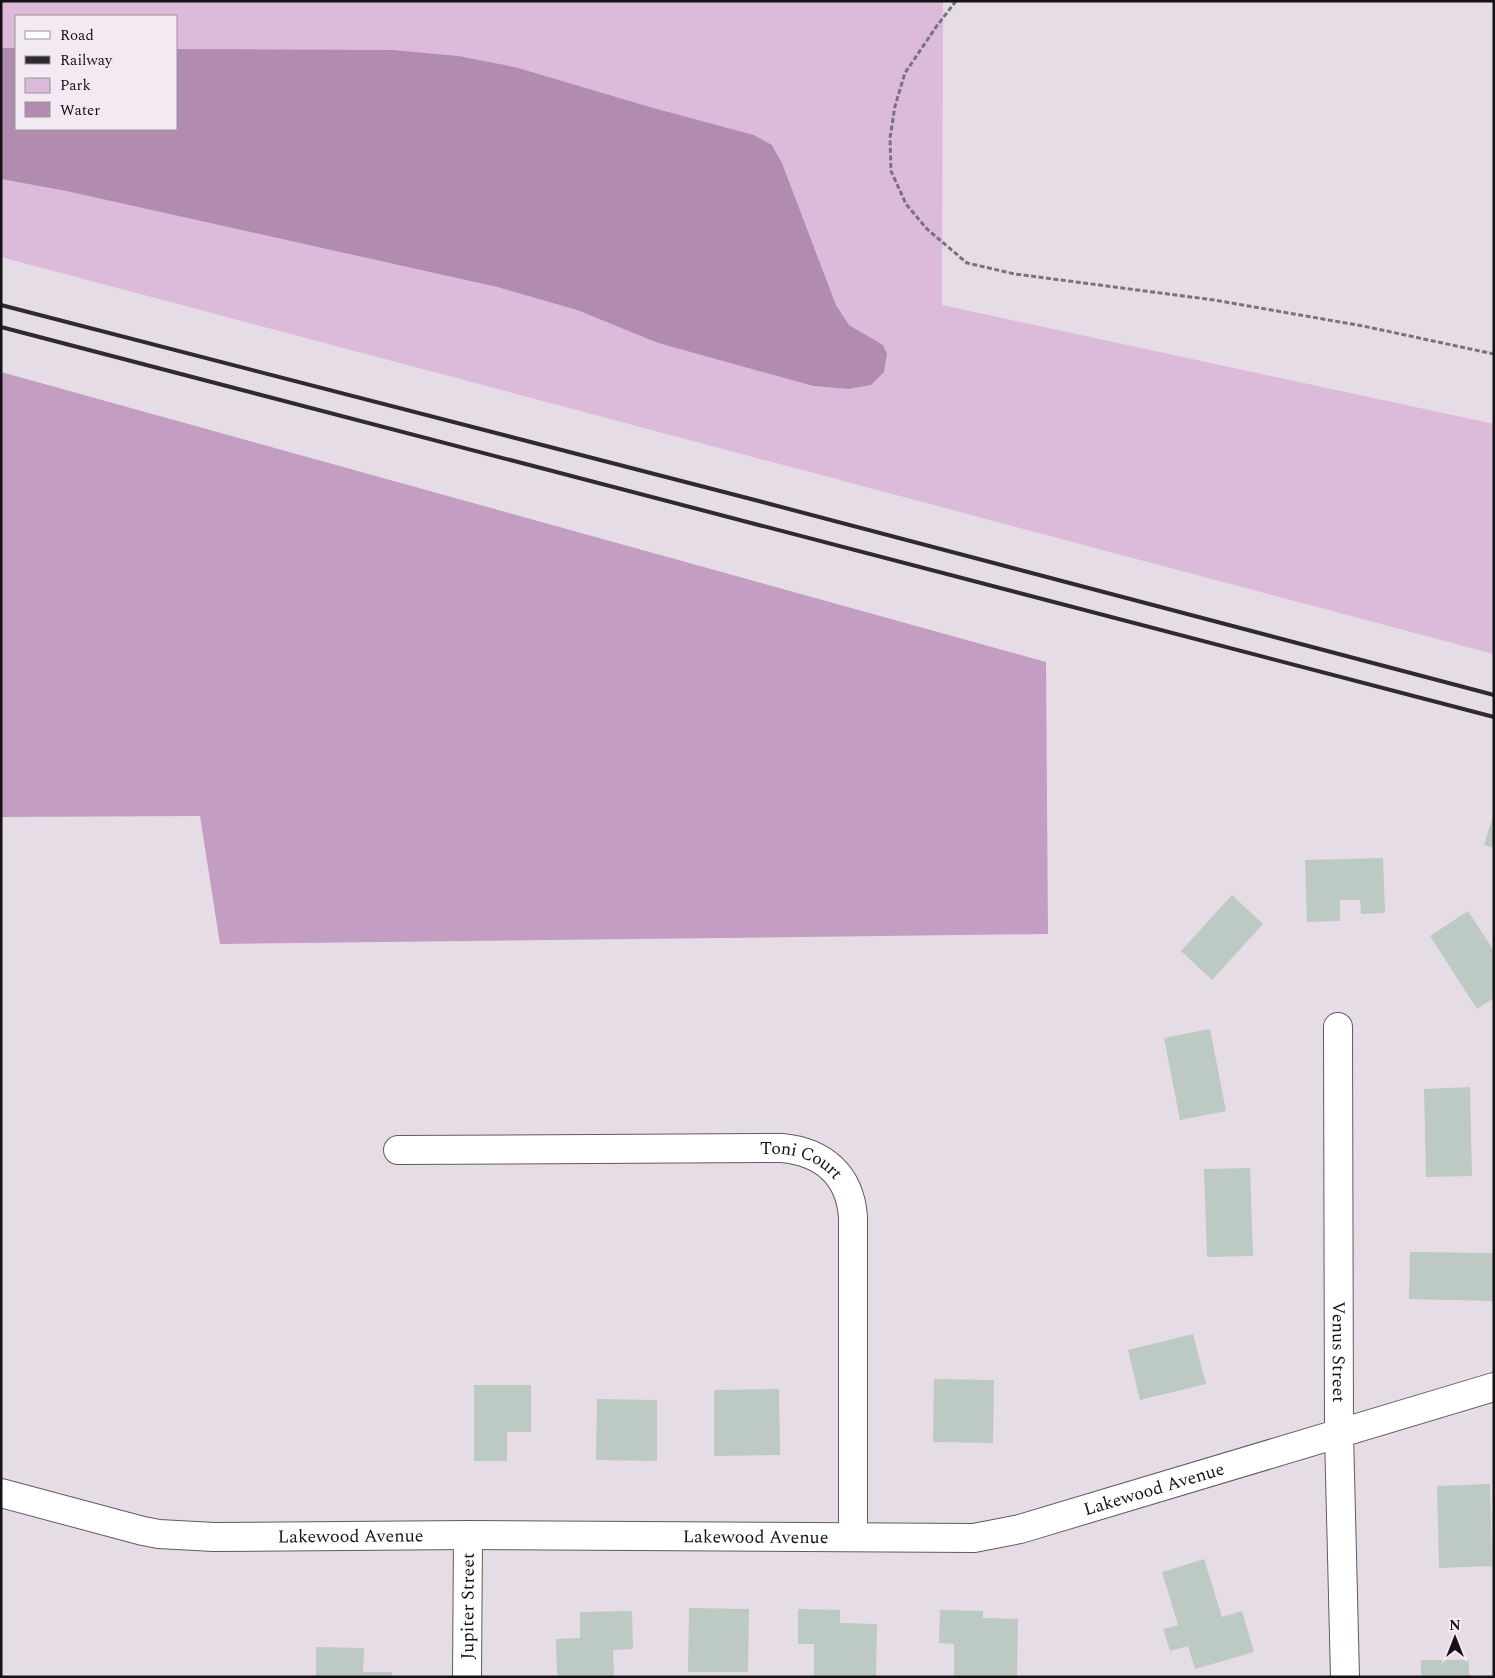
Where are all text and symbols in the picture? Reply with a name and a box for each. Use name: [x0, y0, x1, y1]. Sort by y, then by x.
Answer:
legend: [15, 15, 178, 130]
text: Road: [60, 24, 94, 47]
text: Railway: [60, 49, 113, 72]
text: Park: [60, 74, 91, 97]
text: Water: [60, 99, 100, 122]
street label: Toni Court: [760, 1134, 850, 1185]
street label: Venus Street: [1325, 1301, 1352, 1403]
street label: Lakewood Avenue: [1080, 1455, 1228, 1523]
street label: Lakewood Avenue: [278, 1522, 424, 1550]
street label: Lakewood Avenue: [683, 1523, 829, 1551]
street label: Jupiter Street: [454, 1552, 481, 1660]
north arrow: [1430, 1613, 1480, 1663]
text: N: [1449, 1615, 1461, 1636]

